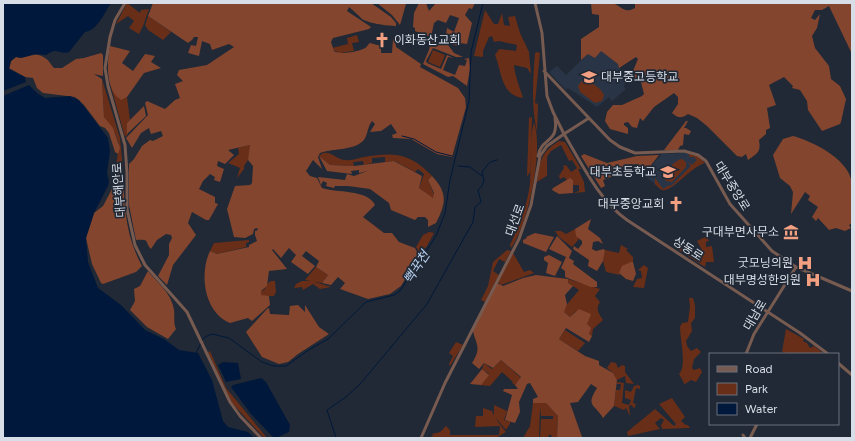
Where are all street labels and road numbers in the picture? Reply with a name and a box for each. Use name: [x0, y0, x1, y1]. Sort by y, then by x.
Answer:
street label: 대부중앙로: [711, 159, 753, 213]
street label: 대부해안로: [110, 162, 128, 218]
street label: 대선로: [503, 202, 527, 238]
street label: 상동로: [670, 234, 706, 264]
street label: 대남로: [740, 297, 770, 333]

